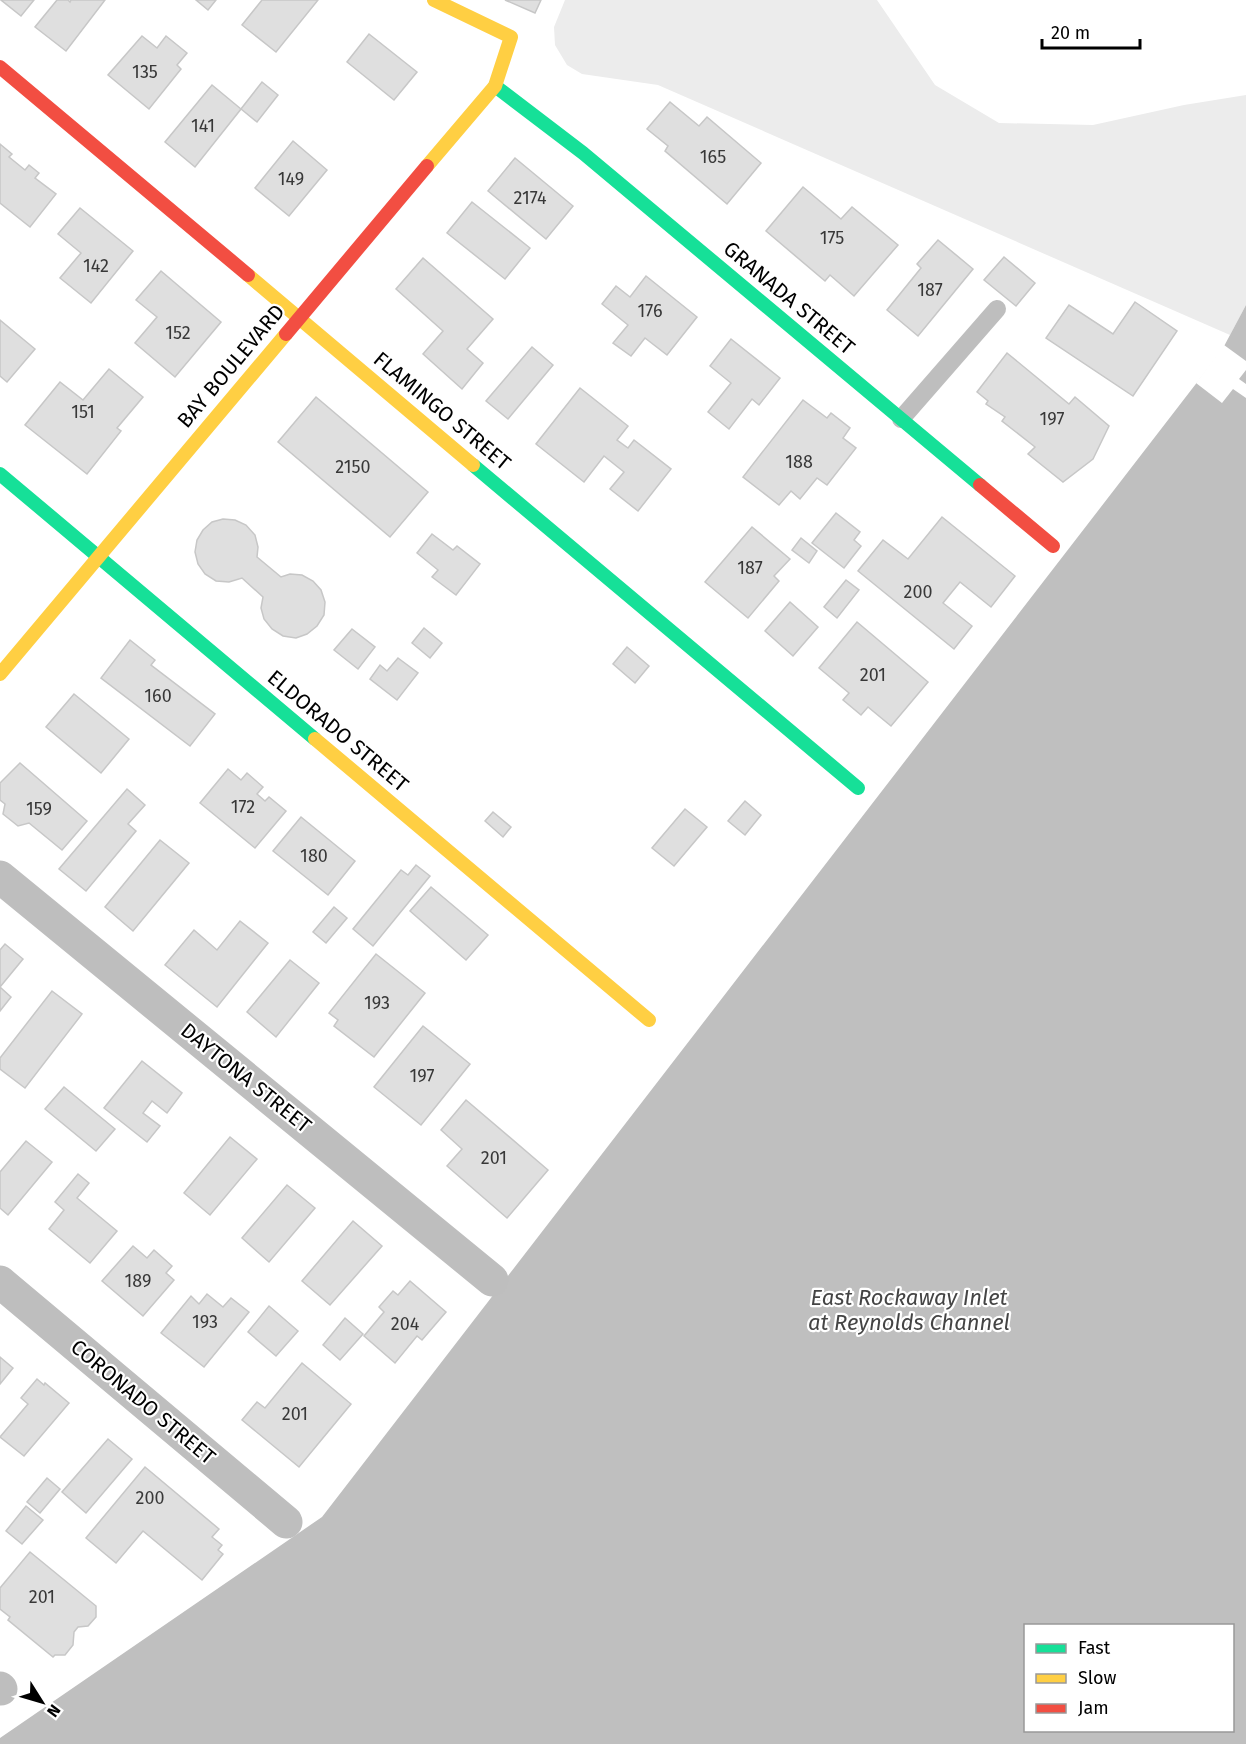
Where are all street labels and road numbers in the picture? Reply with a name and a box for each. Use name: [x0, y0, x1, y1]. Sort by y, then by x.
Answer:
street label: GRANADA STREET: [718, 236, 860, 360]
street label: BAY BOULEVARD: [172, 299, 290, 433]
street label: FLAMINGO STREET: [368, 346, 516, 476]
street label: ELDORADO STREET: [262, 664, 414, 798]
street label: DAYTONA STREET: [176, 1017, 317, 1139]
street label: CORONADO STREET: [65, 1334, 221, 1470]

